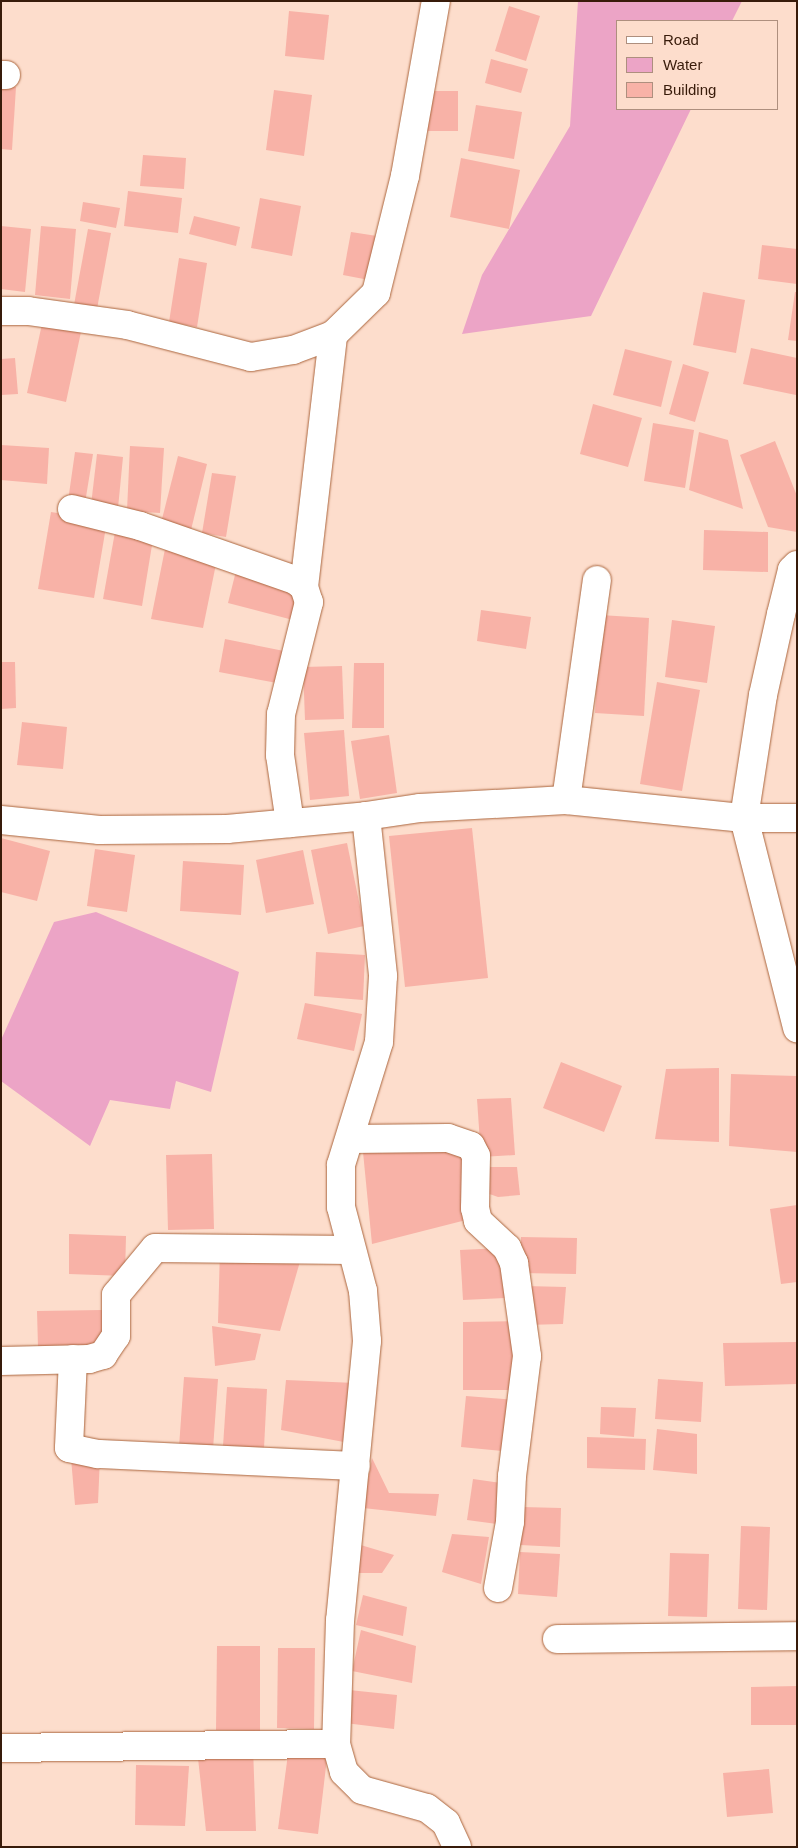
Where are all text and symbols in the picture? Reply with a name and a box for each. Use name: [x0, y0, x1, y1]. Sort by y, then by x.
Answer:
legend: [616, 20, 778, 110]
text: Road: [663, 31, 699, 48]
text: Water: [663, 56, 702, 73]
text: Building: [663, 81, 716, 98]

